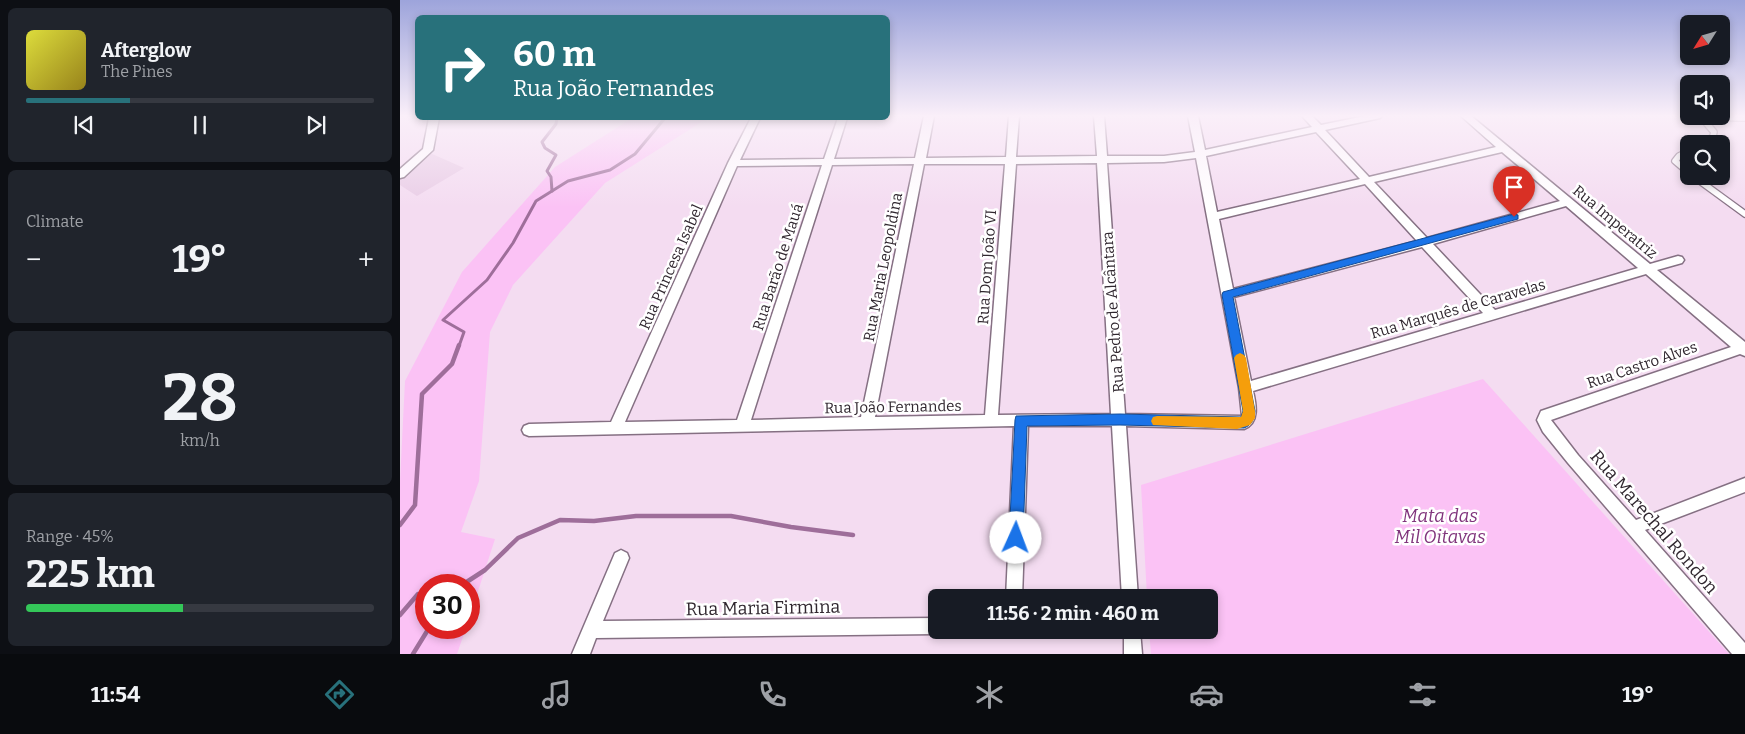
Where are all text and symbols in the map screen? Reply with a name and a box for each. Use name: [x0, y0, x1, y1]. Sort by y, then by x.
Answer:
north arrow: [1680, 15, 1730, 65]
map controls: [1680, 15, 1730, 185]
text: 60 m: [513, 33, 596, 75]
icon: right: [430, 35, 495, 100]
text: Afterglow: [101, 39, 191, 62]
text: The Pines: [101, 62, 173, 81]
text: Rua João Fernandes: [513, 75, 714, 102]
button: sound: [1680, 75, 1730, 125]
icon: previous: [70, 111, 98, 139]
icon: pause: [186, 111, 214, 139]
icon: next: [302, 111, 330, 139]
button: search: [1680, 135, 1730, 185]
pin: [1493, 166, 1535, 217]
icon: arrive: [1500, 173, 1528, 201]
street label: Rua Imperatriz: [1569, 181, 1661, 263]
street label: Rua Maria Leopoldina: [860, 191, 906, 343]
street label: Rua Barão de Mauá: [749, 201, 807, 333]
street label: Rua Princesa Isabel: [635, 202, 707, 332]
street label: Rua Dom João VI: [974, 209, 1000, 325]
text: Climate: [26, 212, 84, 231]
street label: Rua Pedro de Alcântara: [1098, 231, 1128, 393]
text: 19°: [172, 236, 227, 282]
text: −: [26, 243, 41, 276]
text: +: [358, 243, 374, 276]
street label: Rua Marquês de Caravelas: [1368, 275, 1548, 343]
street label: Rua Castro Alves: [1584, 338, 1700, 392]
text: 28: [162, 359, 238, 437]
street label: Rua João Fernandes: [824, 397, 962, 417]
text: km/h: [180, 431, 220, 450]
street label: Rua Marechal Rondon: [1586, 446, 1723, 599]
park label: Mata das Mil Oitavas: [1394, 505, 1486, 548]
position arrow: [989, 511, 1041, 563]
text: Range · 45%: [26, 527, 114, 546]
text: 225 km: [26, 551, 155, 597]
speed limit sign: 30: [415, 574, 480, 639]
street label: Rua Maria Firmina: [685, 596, 841, 620]
text: 11:56 · 2 min · 460 m: [987, 602, 1159, 625]
icon: directions: [322, 677, 357, 712]
icon: music: [539, 677, 574, 712]
icon: phone: [755, 677, 790, 712]
icon: climate: [972, 677, 1007, 712]
icon: car: [1189, 677, 1224, 712]
icon: filters: [1405, 677, 1440, 712]
text: 11:54: [91, 681, 140, 708]
text: 19°: [1622, 681, 1654, 708]

